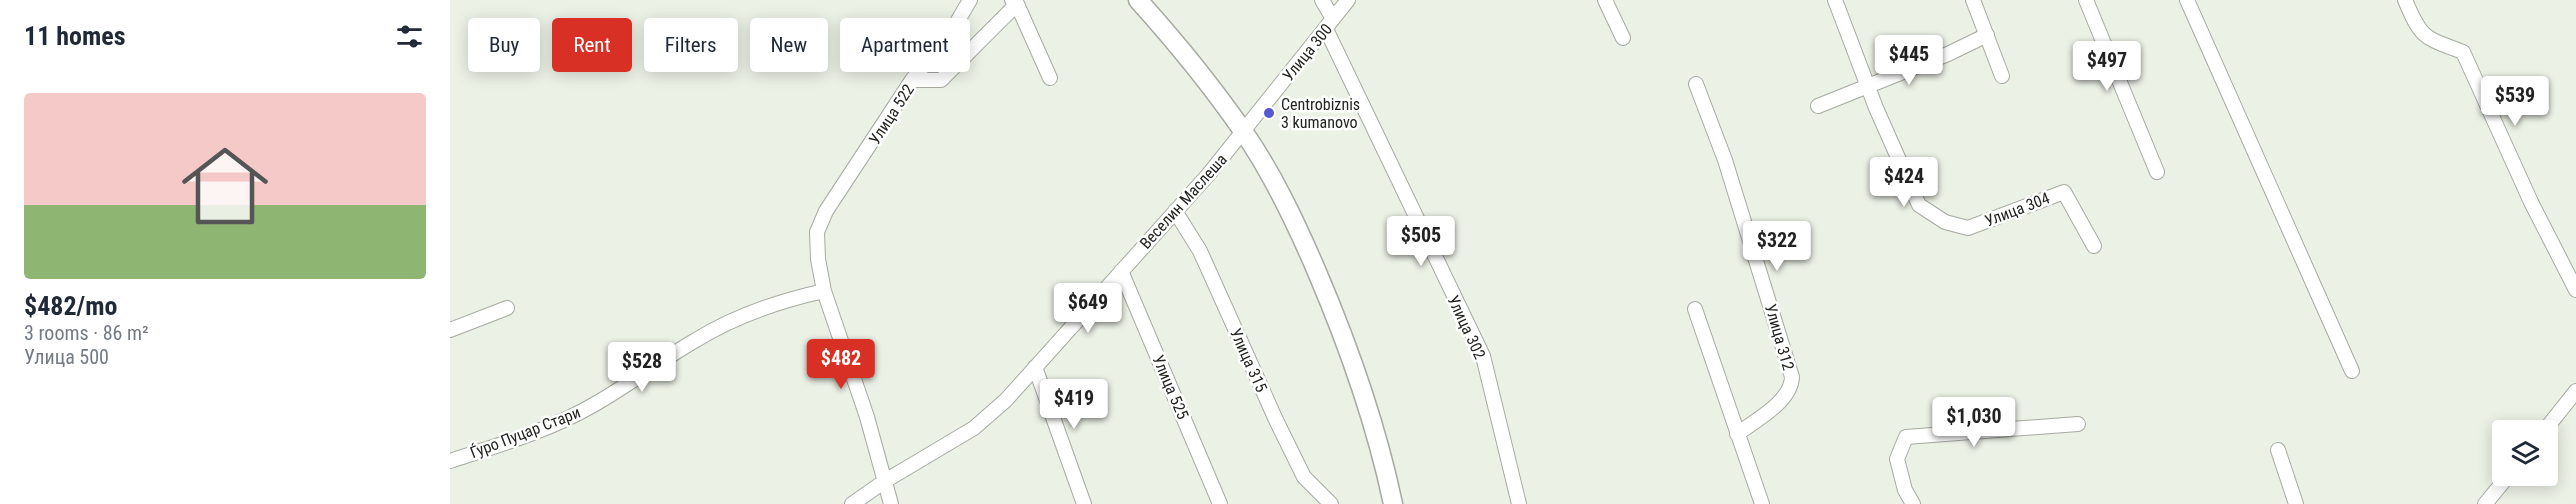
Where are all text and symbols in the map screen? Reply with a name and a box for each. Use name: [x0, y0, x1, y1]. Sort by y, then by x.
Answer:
chip: Buy: [468, 18, 540, 72]
chip: Rent: [552, 18, 632, 72]
chip: Filters: [644, 18, 738, 72]
chip: New: [750, 18, 828, 72]
chip: Apartment: [840, 18, 970, 72]
icon: filters: [393, 20, 426, 53]
street label: Улица 300: [1279, 20, 1336, 85]
text: 11 homes: [24, 21, 126, 51]
pin: $445: [1873, 35, 1945, 86]
pin: $497: [2071, 41, 2143, 92]
text: $445: [1889, 42, 1929, 66]
text: $497: [2087, 48, 2127, 72]
pin: $539: [2479, 76, 2551, 127]
street label: Улица 522: [865, 81, 918, 148]
text: $539: [2495, 83, 2535, 107]
place label: Centrobiznis 3 kumanovo: [1281, 95, 1360, 132]
marker: Centrobiznis 3 kumanovo: [1262, 106, 1276, 120]
icon: home: [171, 132, 279, 240]
street label: Веселин Маслеша: [1136, 150, 1231, 253]
pin: $424: [1868, 157, 1940, 208]
text: $424: [1884, 164, 1924, 188]
street label: Улица 304: [1982, 188, 2052, 231]
pin: $505: [1385, 216, 1457, 267]
pin: $322: [1741, 221, 1813, 272]
text: $505: [1401, 223, 1441, 247]
text: $322: [1757, 228, 1797, 252]
pin: $649: [1052, 283, 1124, 334]
text: $649: [1068, 290, 1108, 314]
text: $482/mo: [24, 291, 117, 321]
street label: Улица 302: [1444, 292, 1490, 362]
street label: Улица 312: [1761, 302, 1798, 373]
text: 3 rooms · 86 m²: [24, 321, 149, 345]
street label: Улица 315: [1226, 325, 1271, 395]
pin: $482: [805, 339, 877, 390]
pin: $528: [606, 342, 678, 393]
text: Улица 500: [24, 345, 109, 369]
text: $482: [821, 346, 861, 370]
text: $528: [622, 349, 662, 373]
street label: Улица 525: [1149, 352, 1193, 422]
pin: $419: [1038, 379, 1110, 430]
text: $419: [1054, 386, 1094, 410]
pin: $1,030: [1925, 397, 2023, 448]
street label: Ѓуро Пуцар Стари: [467, 403, 583, 462]
text: $1,030: [1946, 404, 2002, 428]
map controls: [2492, 420, 2558, 486]
button: layers: [2492, 420, 2558, 486]

